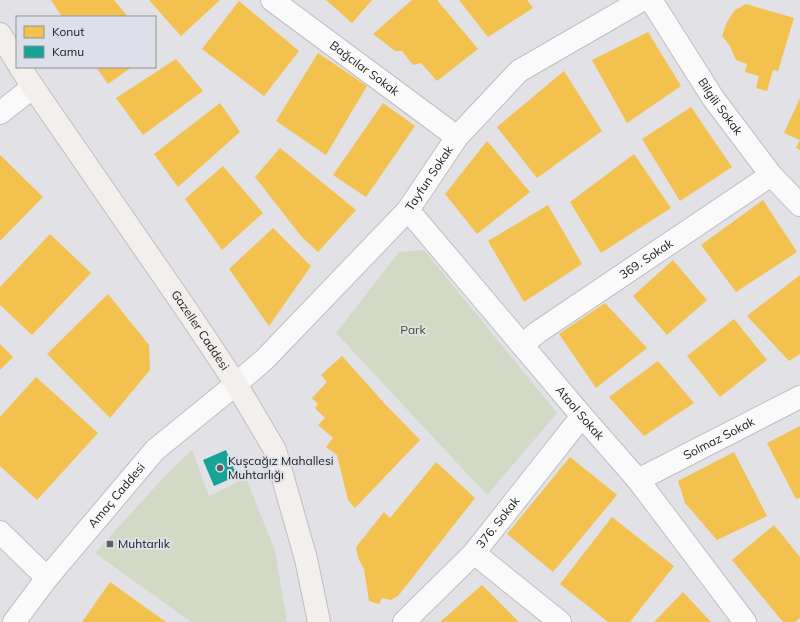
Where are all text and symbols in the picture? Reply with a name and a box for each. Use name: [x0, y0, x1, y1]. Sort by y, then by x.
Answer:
legend: [16, 16, 156, 68]
text: Konut: [52, 24, 84, 39]
street label: Bağcılar Sokak: [327, 37, 403, 99]
text: Kamu: [52, 44, 84, 59]
street label: Bilgili Sokak: [695, 75, 747, 138]
street label: Tayfun Sokak: [402, 142, 456, 213]
street label: 369. Sokak: [616, 235, 676, 282]
street label: Gazeller Caddesi: [168, 287, 233, 373]
park label: Park: [400, 322, 426, 337]
street label: Ataol Sokak: [553, 383, 608, 444]
street label: Solmaz Sokak: [681, 413, 758, 463]
place label: Kuşcağız Mahallesi Muhtarlığı: [228, 453, 334, 482]
street label: Amaç Caddesi: [85, 459, 148, 531]
marker: Kuşcağız Mahallesi Muhtarlığı: [215, 463, 225, 473]
street label: 376. Sokak: [473, 493, 523, 551]
place label: Muhtarlık: [118, 536, 171, 551]
marker: Muhtarlık: [105, 539, 115, 549]

